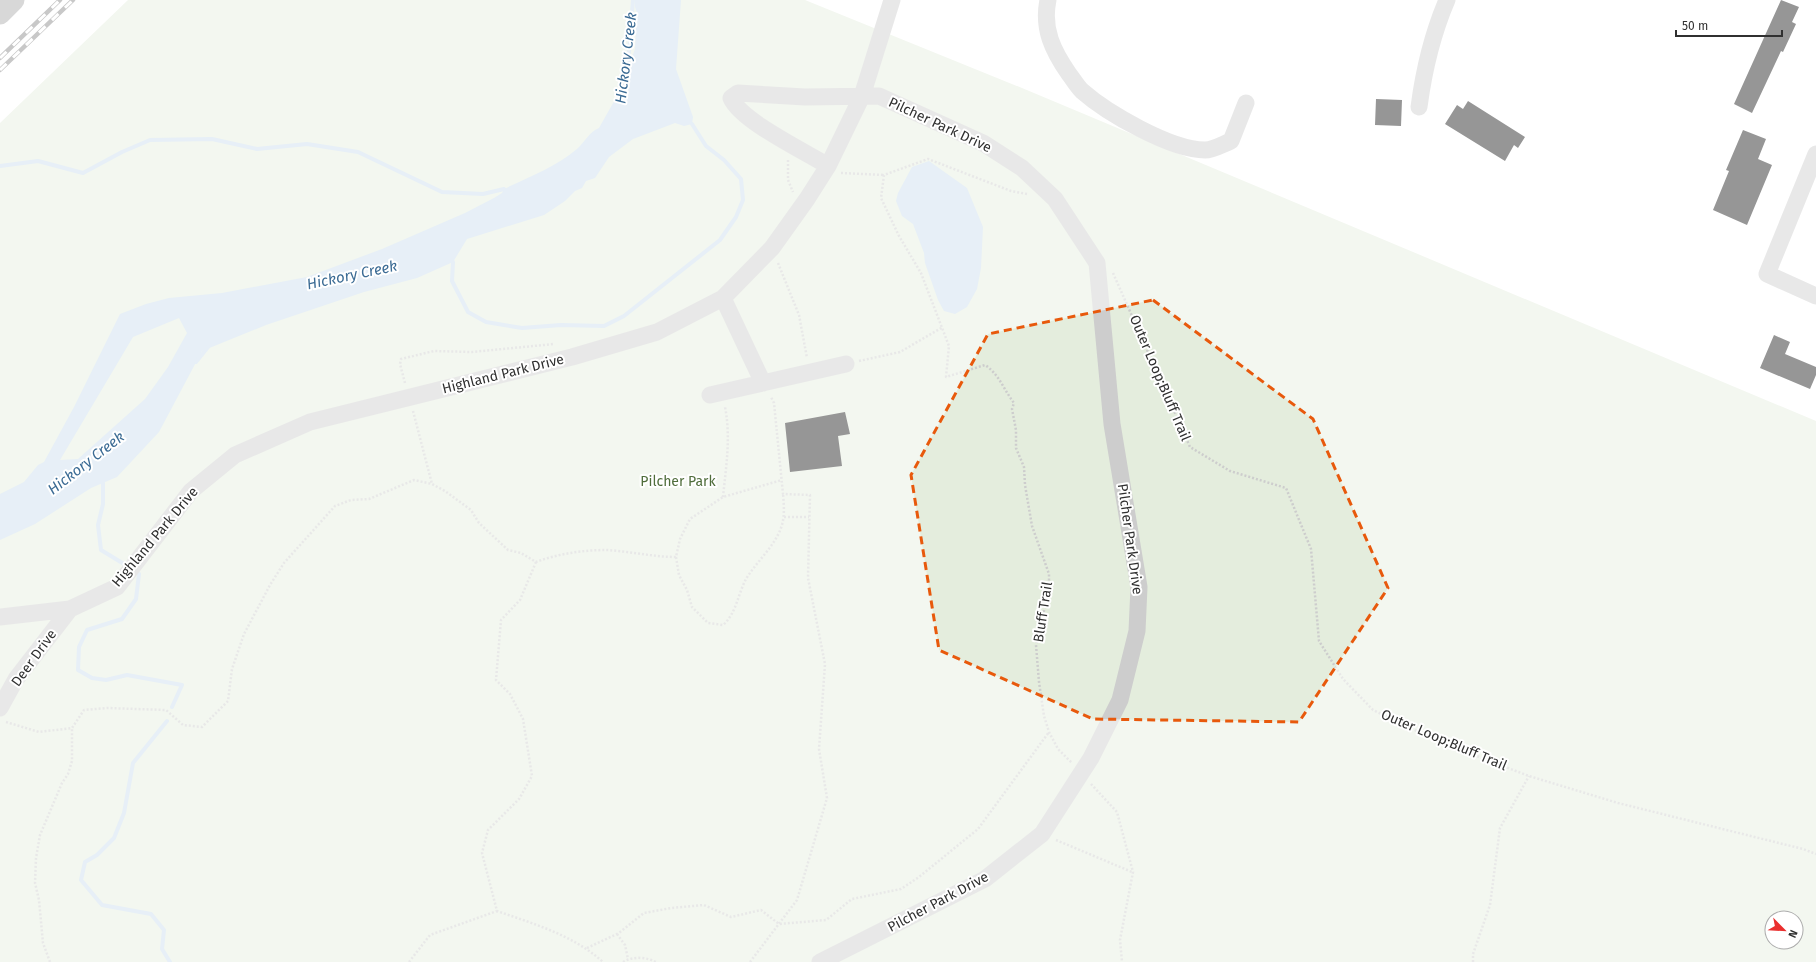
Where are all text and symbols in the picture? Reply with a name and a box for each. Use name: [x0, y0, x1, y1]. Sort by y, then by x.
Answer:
water label: Hickory Creek: [611, 11, 641, 105]
scale bar: [1676, 12, 1782, 38]
text: 50 m: [1682, 19, 1708, 33]
street label: Pilcher Park Drive: [886, 94, 994, 156]
water label: Hickory Creek: [305, 257, 399, 293]
street label: Outer Loop;Bluff Trail: [1126, 312, 1194, 444]
street label: Highland Park Drive: [440, 351, 566, 397]
water label: Hickory Creek: [44, 428, 128, 498]
park label: Pilcher Park: [640, 473, 716, 490]
street label: Pilcher Park Drive: [1114, 482, 1146, 596]
street label: Highland Park Drive: [108, 484, 202, 590]
street label: Bluff Trail: [1030, 580, 1056, 644]
street label: Deer Drive: [8, 626, 60, 690]
street label: Outer Loop;Bluff Trail: [1378, 706, 1510, 774]
street label: Pilcher Park Drive: [885, 868, 991, 936]
north arrow: [1764, 910, 1804, 950]
text: N: [1785, 928, 1800, 940]

